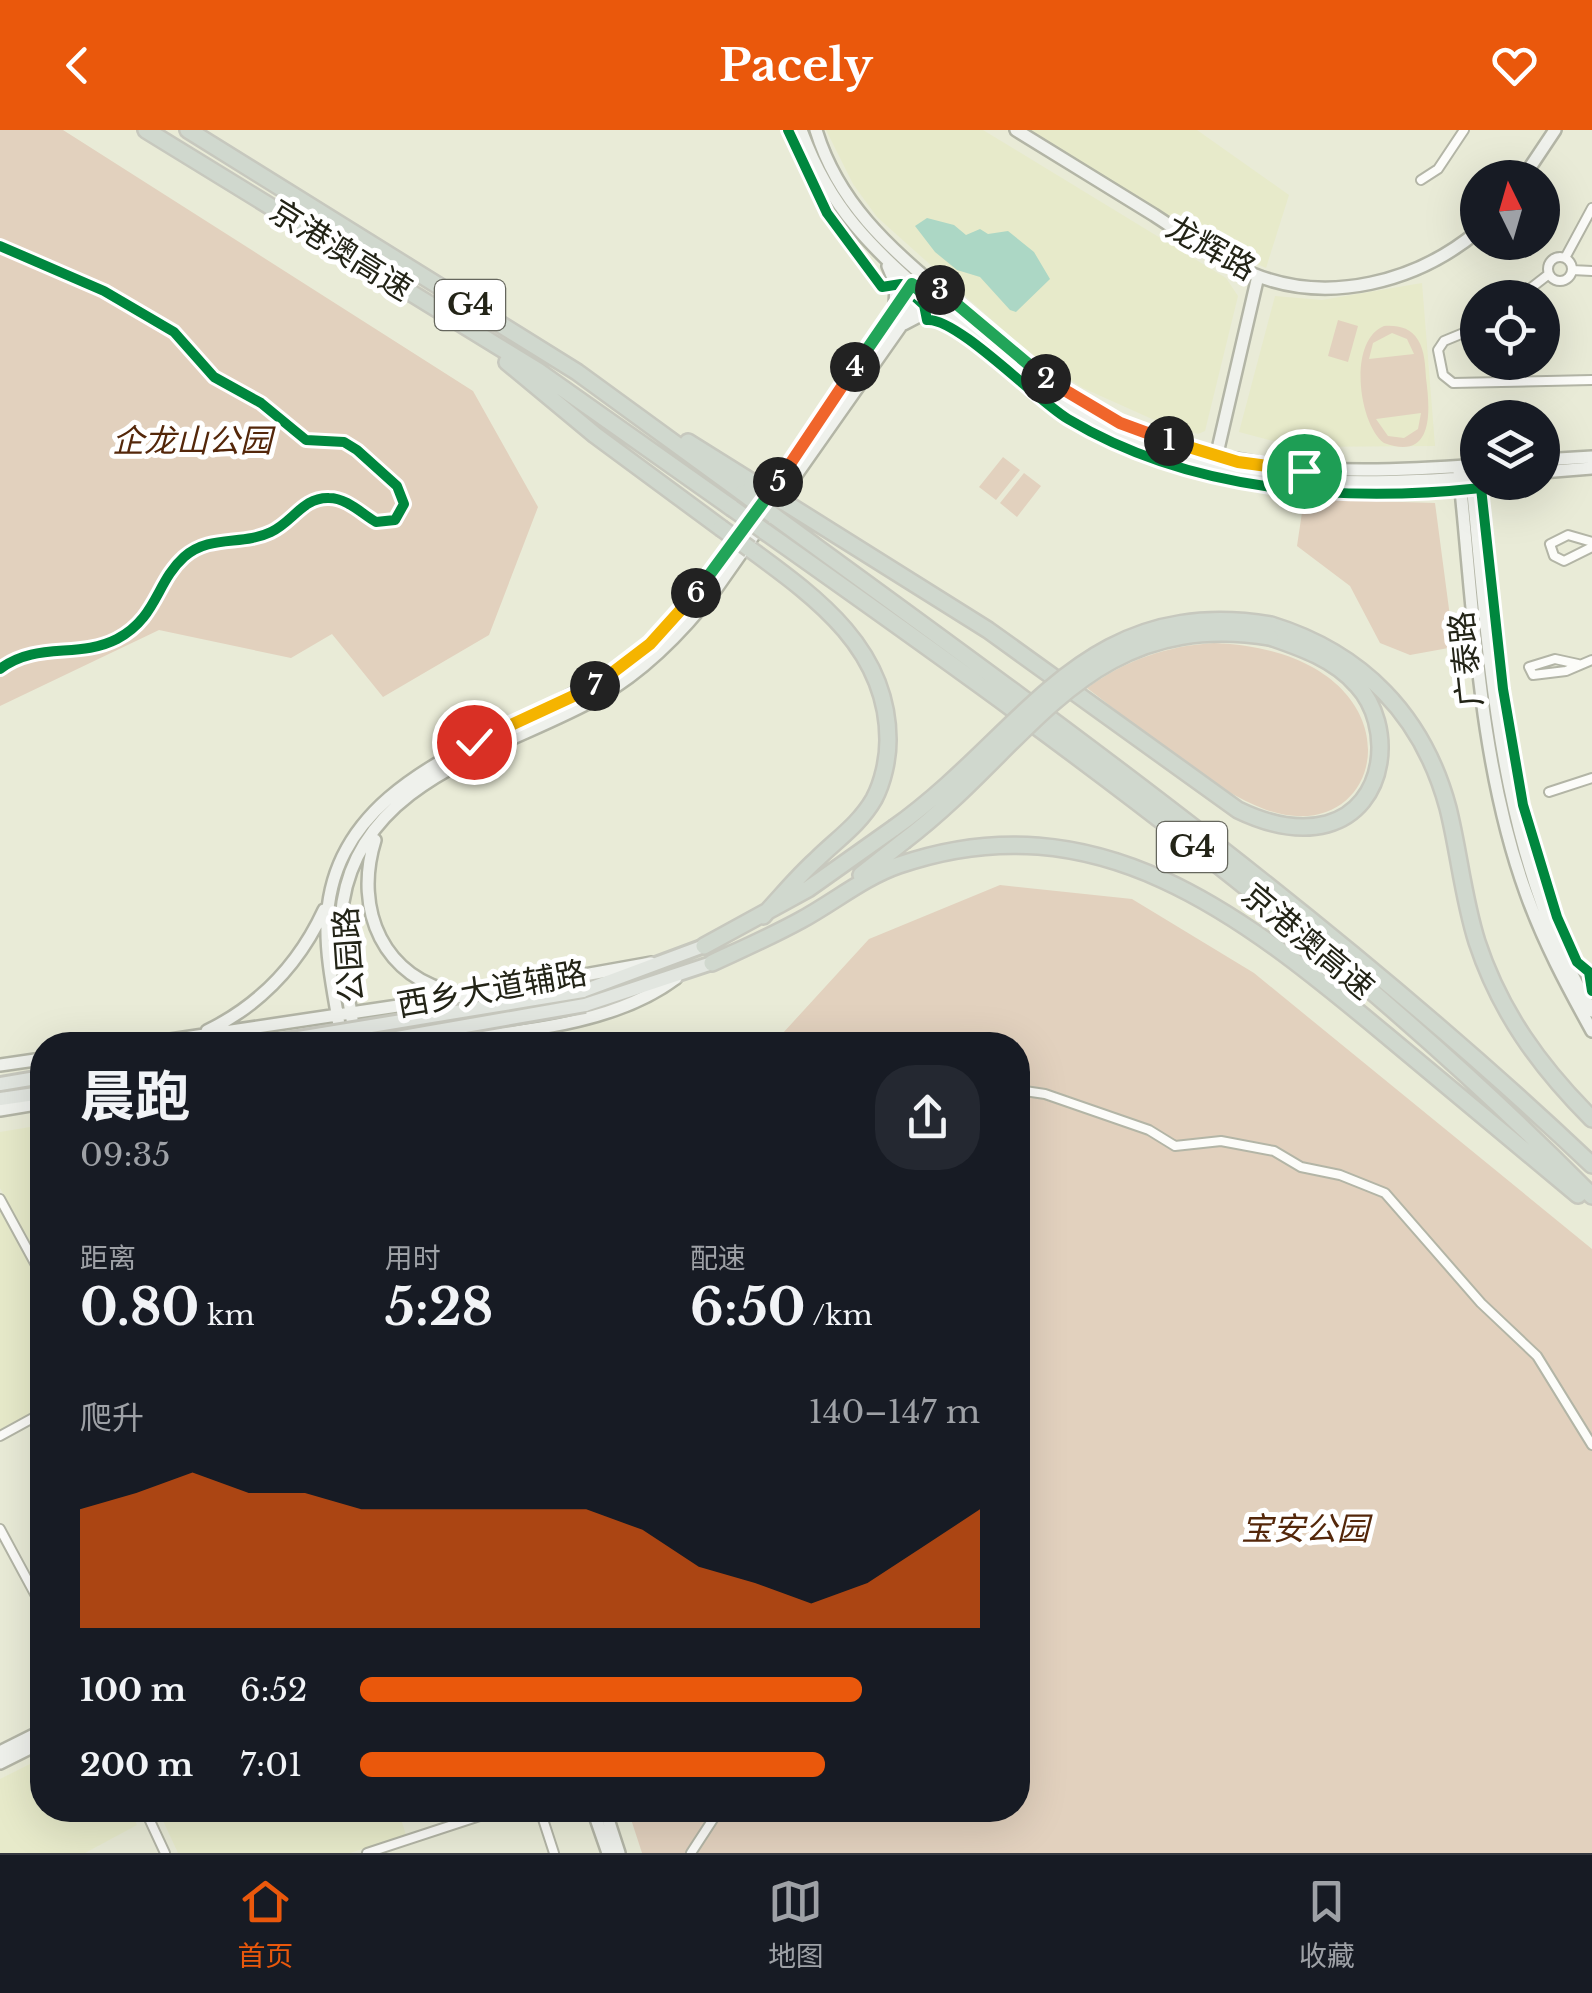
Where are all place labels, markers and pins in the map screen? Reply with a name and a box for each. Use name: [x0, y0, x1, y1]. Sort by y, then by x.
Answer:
pin: 3: [915, 265, 965, 315]
pin: 4: [830, 342, 880, 392]
pin: 2: [1021, 354, 1071, 404]
pin: 1: [1144, 416, 1194, 466]
pin: [1262, 429, 1347, 514]
pin: 5: [753, 457, 803, 507]
pin: 6: [671, 568, 721, 618]
pin: 7: [570, 661, 620, 711]
pin: [432, 700, 517, 785]

